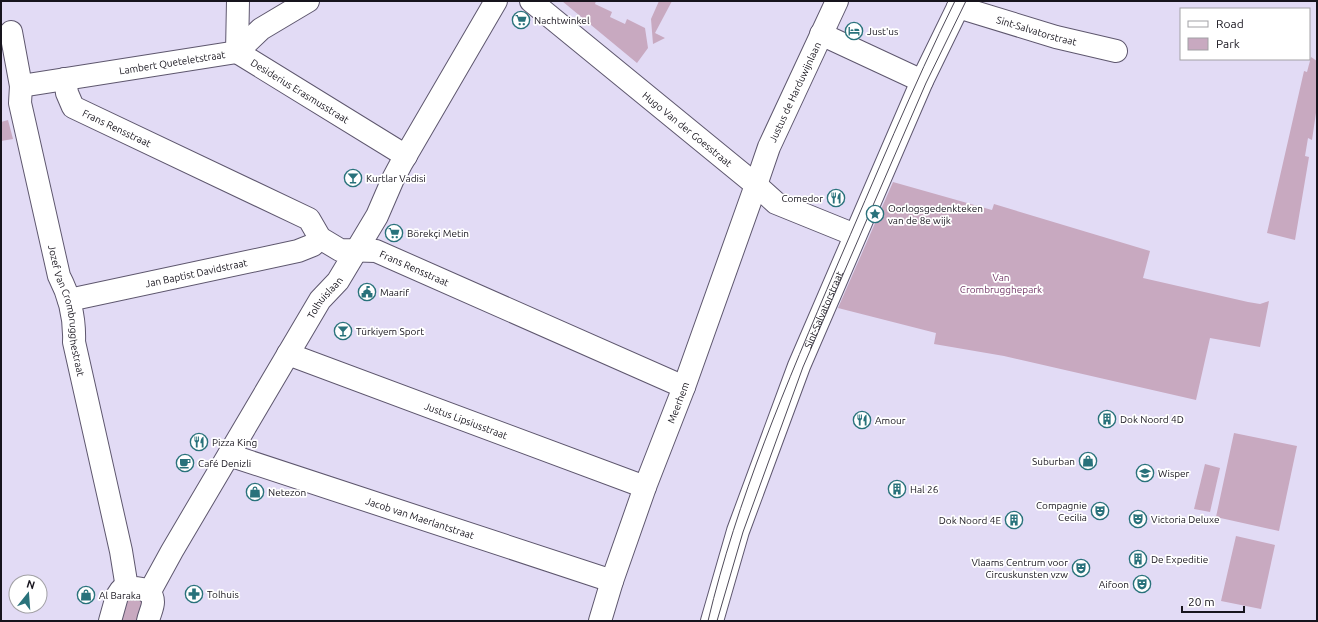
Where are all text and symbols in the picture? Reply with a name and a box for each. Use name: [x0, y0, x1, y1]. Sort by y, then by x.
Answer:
legend: [1180, 8, 1310, 60]
supermarket icon: Nachtwinkel: [511, 10, 531, 30]
street label: Sint-Salvatorstraat: [995, 14, 1078, 48]
place label: Nachtwinkel: [534, 15, 590, 26]
text: Road: [1216, 17, 1244, 30]
hotel icon: Just'us: [844, 21, 864, 41]
place label: Just'us: [867, 26, 898, 37]
text: Park: [1216, 37, 1240, 50]
street label: Justus de Harduwijnlaan: [767, 40, 823, 144]
street label: Lambert Queteletstraat: [118, 49, 226, 76]
street label: Desiderius Erasmusstraat: [249, 57, 351, 126]
street label: Hugo Van der Goesstraat: [640, 90, 734, 169]
street label: Frans Rensstraat: [81, 107, 153, 149]
bar icon: Kurtlar Vadisi: [343, 168, 363, 188]
place label: Kurtlar Vadisi: [366, 173, 426, 184]
restaurant icon: Comedor: [826, 188, 846, 208]
place label: Comedor: [781, 193, 823, 204]
place label: Oorlogsgedenkteken van de 8e wijk: [888, 203, 983, 226]
place icon: Oorlogsgedenkteken van de 8e wijk: [865, 204, 885, 224]
supermarket icon: Börekçi Metin: [384, 223, 404, 243]
place label: Börekçi Metin: [407, 228, 469, 239]
street label: Jozef Van Crombrugghestraat: [46, 244, 87, 377]
street label: Frans Rensstraat: [378, 248, 451, 289]
street label: Jan Baptist Davidstraat: [144, 257, 248, 290]
street label: Sint-Salvatorstraat: [802, 270, 845, 350]
park label: Van Crombrugghepark: [960, 272, 1042, 295]
street label: Tolhuislaan: [305, 275, 345, 321]
public building icon: Maarif: [357, 282, 377, 302]
place label: Maarif: [380, 287, 409, 298]
bar icon: Türkiyem Sport: [333, 321, 353, 341]
place label: Türkiyem Sport: [356, 326, 424, 337]
street label: Meerhem: [665, 381, 691, 425]
street label: Justus Lipsiusstraat: [423, 400, 509, 441]
building icon: Dok Noord 4D: [1097, 409, 1117, 429]
restaurant icon: Amour: [852, 410, 872, 430]
place label: Dok Noord 4D: [1120, 414, 1184, 425]
place label: Amour: [875, 415, 906, 426]
restaurant icon: Pizza King: [189, 432, 209, 452]
place label: Pizza King: [212, 437, 257, 448]
shop icon: Suburban: [1078, 451, 1098, 471]
cafe icon: Café Denizli: [175, 453, 195, 473]
place label: Suburban: [1032, 456, 1075, 467]
place label: Café Denizli: [198, 458, 251, 469]
school or university icon: Wisper: [1135, 463, 1155, 483]
place label: Wisper: [1158, 468, 1190, 479]
building icon: Hal 26: [887, 479, 907, 499]
shop icon: Netezon: [245, 482, 265, 502]
place label: Hal 26: [910, 484, 939, 495]
place label: Netezon: [268, 487, 306, 498]
street label: Jacob van Maerlantstraat: [364, 495, 476, 541]
place label: Compagnie Cecilia: [1036, 500, 1087, 523]
theatre icon: Compagnie Cecilia: [1090, 501, 1110, 521]
theatre icon: Victoria Deluxe: [1128, 509, 1148, 529]
building icon: Dok Noord 4E: [1004, 510, 1024, 530]
place label: Victoria Deluxe: [1151, 514, 1220, 525]
place label: Dok Noord 4E: [939, 515, 1001, 526]
building icon: De Expeditie: [1128, 549, 1148, 569]
place label: De Expeditie: [1151, 554, 1208, 565]
place label: Vlaams Centrum voor Circuskunsten vzw: [971, 557, 1068, 580]
theatre icon: Vlaams Centrum voor Circuskunsten vzw: [1071, 558, 1091, 578]
north arrow: [8, 574, 48, 614]
theatre icon: Aifoon: [1132, 574, 1152, 594]
text: N: [25, 577, 37, 591]
place label: Aifoon: [1099, 579, 1129, 590]
pharmacy icon: Tolhuis: [184, 584, 204, 604]
shop icon: Al Baraka: [76, 585, 96, 605]
scale bar: [1182, 588, 1244, 614]
place label: Tolhuis: [207, 589, 239, 600]
place label: Al Baraka: [99, 590, 141, 601]
text: 20 m: [1188, 595, 1215, 608]

